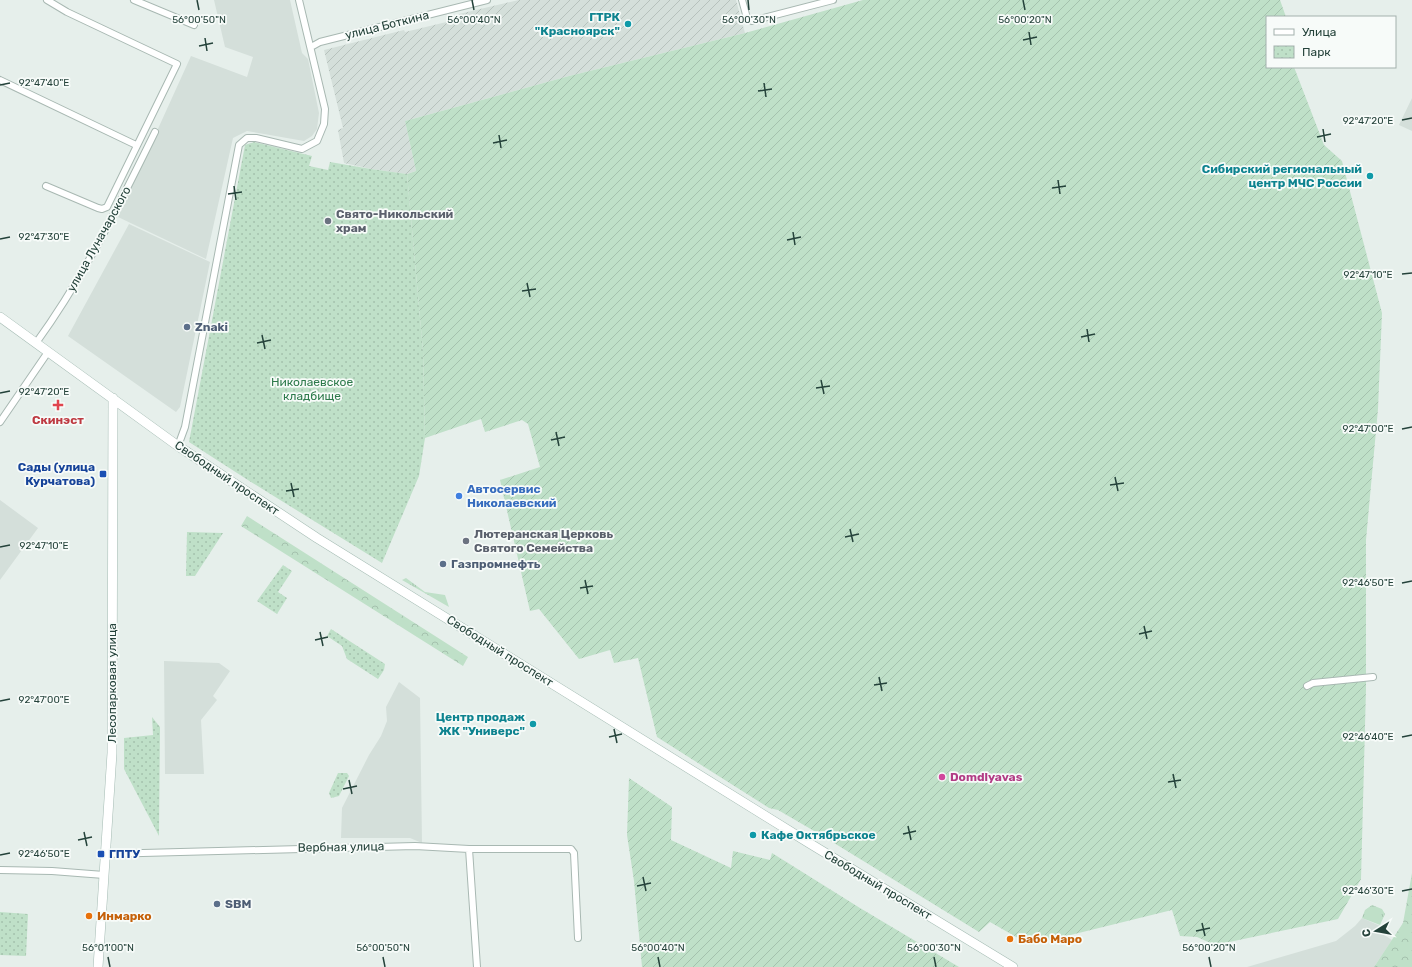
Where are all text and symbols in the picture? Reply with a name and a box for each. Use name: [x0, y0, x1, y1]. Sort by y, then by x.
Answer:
street label: улица Боткина: [344, 8, 430, 42]
place label: ГТРК "Красноярск": [535, 10, 621, 38]
text: 56°00'50"N: [172, 14, 226, 26]
text: 56°00'40"N: [447, 14, 501, 26]
text: 56°00'30"N: [722, 14, 776, 26]
text: 56°00'20"N: [998, 14, 1052, 26]
legend: [1266, 16, 1396, 68]
marker: ГТРК "Красноярск": [623, 19, 633, 29]
text: Улица: [1302, 25, 1336, 39]
text: Парк: [1302, 45, 1331, 59]
text: 92°47'40"E: [19, 77, 69, 89]
text: 92°47'20"E: [1343, 115, 1393, 127]
place label: Сибирский региональный центр МЧС России: [1202, 162, 1362, 190]
marker: Сибирский региональный центр МЧС России: [1365, 171, 1375, 181]
street label: улица Луначарского: [64, 184, 134, 294]
place label: Свято-Никольский храм: [336, 207, 454, 235]
marker: Свято-Никольский храм: [323, 216, 333, 226]
text: 92°47'30"E: [19, 231, 69, 243]
text: 92°47'10"E: [1343, 269, 1393, 281]
place label: Znaki: [195, 320, 228, 334]
marker: Znaki: [182, 322, 192, 332]
park label: Николаевское кладбище: [271, 375, 353, 403]
text: 92°47'20"E: [19, 386, 69, 398]
marker: Скинэст: [52, 399, 64, 411]
place label: Скинэст: [32, 413, 84, 427]
text: 92°47'00"E: [1342, 423, 1394, 435]
street label: Свободный проспект: [172, 438, 282, 518]
place label: Сады (улица Курчатова): [18, 460, 95, 488]
marker: Сады (улица Курчатова): [98, 469, 108, 479]
place label: Автосервис Николаевский: [467, 482, 557, 510]
marker: Автосервис Николаевский: [454, 491, 464, 501]
place label: Лютеранская Церковь Святого Семейства: [474, 527, 614, 555]
marker: Лютеранская Церковь Святого Семейства: [461, 536, 471, 546]
text: 92°47'10"E: [19, 540, 69, 552]
place label: Газпромнефть: [451, 557, 541, 571]
marker: Газпромнефть: [438, 559, 448, 569]
text: 92°46'50"E: [1342, 577, 1394, 589]
street label: Свободный проспект: [444, 612, 556, 690]
street label: Лесопарковая улица: [105, 623, 119, 743]
text: 92°47'00"E: [18, 694, 70, 706]
place label: Центр продаж ЖК "Универс": [436, 710, 525, 738]
marker: Центр продаж ЖК "Универс": [528, 719, 538, 729]
text: 92°46'40"E: [1342, 731, 1394, 743]
place label: Domdlyavas: [950, 770, 1023, 784]
marker: Domdlyavas: [937, 772, 947, 782]
place label: Кафе Октябрьское: [761, 828, 876, 842]
marker: Кафе Октябрьское: [748, 830, 758, 840]
street label: Вербная улица: [297, 839, 385, 855]
place label: ГПТУ: [109, 847, 140, 861]
street label: Свободный проспект: [822, 847, 934, 923]
text: 92°46'50"E: [18, 848, 70, 860]
marker: ГПТУ: [96, 849, 106, 859]
text: 92°46'30"E: [1342, 885, 1394, 897]
place label: SBM: [225, 897, 251, 911]
marker: SBM: [212, 899, 222, 909]
place label: Инмарко: [97, 909, 152, 923]
marker: Инмарко: [84, 911, 94, 921]
north arrow: [1356, 911, 1396, 951]
text: С: [1360, 928, 1374, 938]
place label: Бабо Маро: [1018, 932, 1082, 946]
marker: Бабо Маро: [1005, 934, 1015, 944]
text: 56°01'00"N: [82, 942, 134, 954]
text: 56°00'50"N: [356, 942, 410, 954]
text: 56°00'40"N: [631, 942, 685, 954]
text: 56°00'30"N: [907, 942, 961, 954]
text: 56°00'20"N: [1182, 942, 1236, 954]

